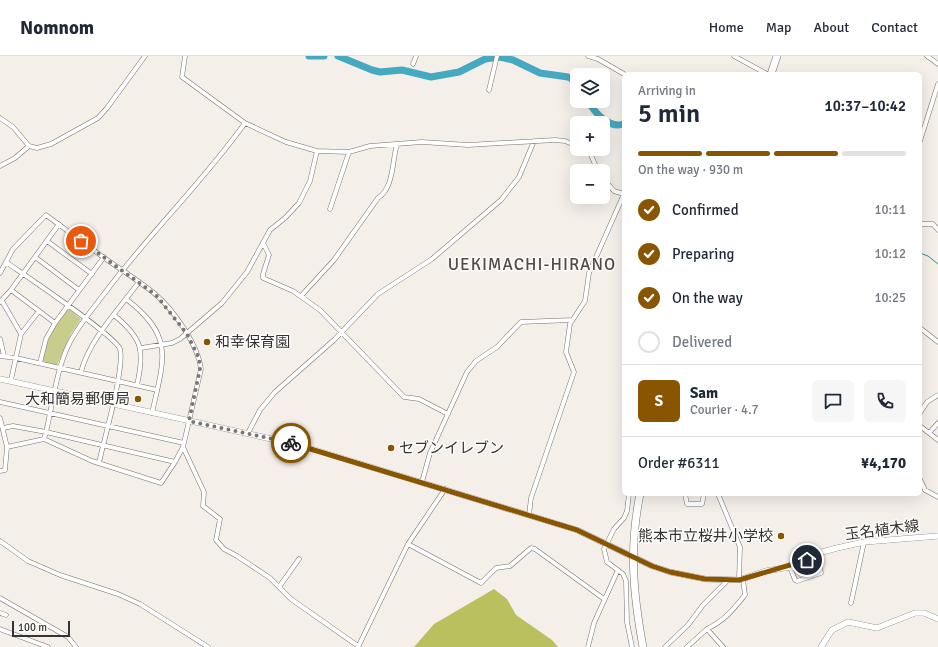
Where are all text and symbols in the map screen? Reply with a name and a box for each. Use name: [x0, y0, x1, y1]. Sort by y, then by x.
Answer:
text: Nomnom: [20, 16, 94, 40]
text: Home: [709, 19, 744, 36]
text: Map: [766, 19, 791, 36]
text: About: [813, 19, 849, 36]
text: Contact: [871, 19, 918, 36]
map controls: [570, 68, 610, 204]
button: layers: [570, 68, 610, 108]
text: Arriving in: [638, 83, 696, 99]
text: 10:37–10:42: [825, 97, 906, 115]
text: 5 min: [638, 98, 700, 130]
button: +: [570, 116, 610, 156]
text: On the way · 930 m: [638, 162, 743, 178]
button: −: [570, 164, 610, 204]
icon: check: [638, 199, 660, 221]
text: Confirmed: [672, 201, 739, 219]
text: 10:11: [874, 202, 906, 218]
pin: [64, 224, 98, 258]
icon: bag: [70, 230, 92, 252]
icon: check: [638, 243, 660, 265]
text: Preparing: [672, 245, 735, 263]
text: 10:12: [874, 246, 906, 262]
district label: UEKIMACHI-HIRANO: [448, 254, 616, 275]
icon: check: [638, 287, 660, 309]
text: On the way: [672, 289, 743, 307]
text: 10:25: [874, 290, 906, 306]
place label: 和幸保育園: [215, 333, 290, 351]
text: Delivered: [672, 333, 732, 351]
marker: 和幸保育園: [202, 337, 212, 347]
button: chat: [812, 380, 854, 422]
button: phone: [864, 380, 906, 422]
text: Sam: [690, 384, 718, 402]
place label: 大和簡易郵便局: [25, 390, 130, 408]
text: S: [655, 392, 663, 410]
marker: 大和簡易郵便局: [133, 394, 143, 404]
text: Courier · 4.7: [690, 402, 759, 418]
courier: [271, 423, 311, 463]
icon: bike: [280, 432, 302, 454]
place label: セブンイレブン: [399, 439, 504, 457]
marker: セブンイレブン: [386, 443, 396, 453]
text: Order #6311: [638, 454, 720, 472]
text: ¥4,170: [861, 454, 906, 472]
street label: 玉名植木線: [844, 516, 920, 544]
place label: 熊本市立桜井小学校: [638, 527, 773, 545]
marker: 熊本市立桜井小学校: [776, 531, 786, 541]
pin: [790, 543, 824, 577]
icon: home: [796, 549, 818, 571]
scale bar: [12, 619, 70, 638]
text: 100 m: [18, 621, 47, 634]

